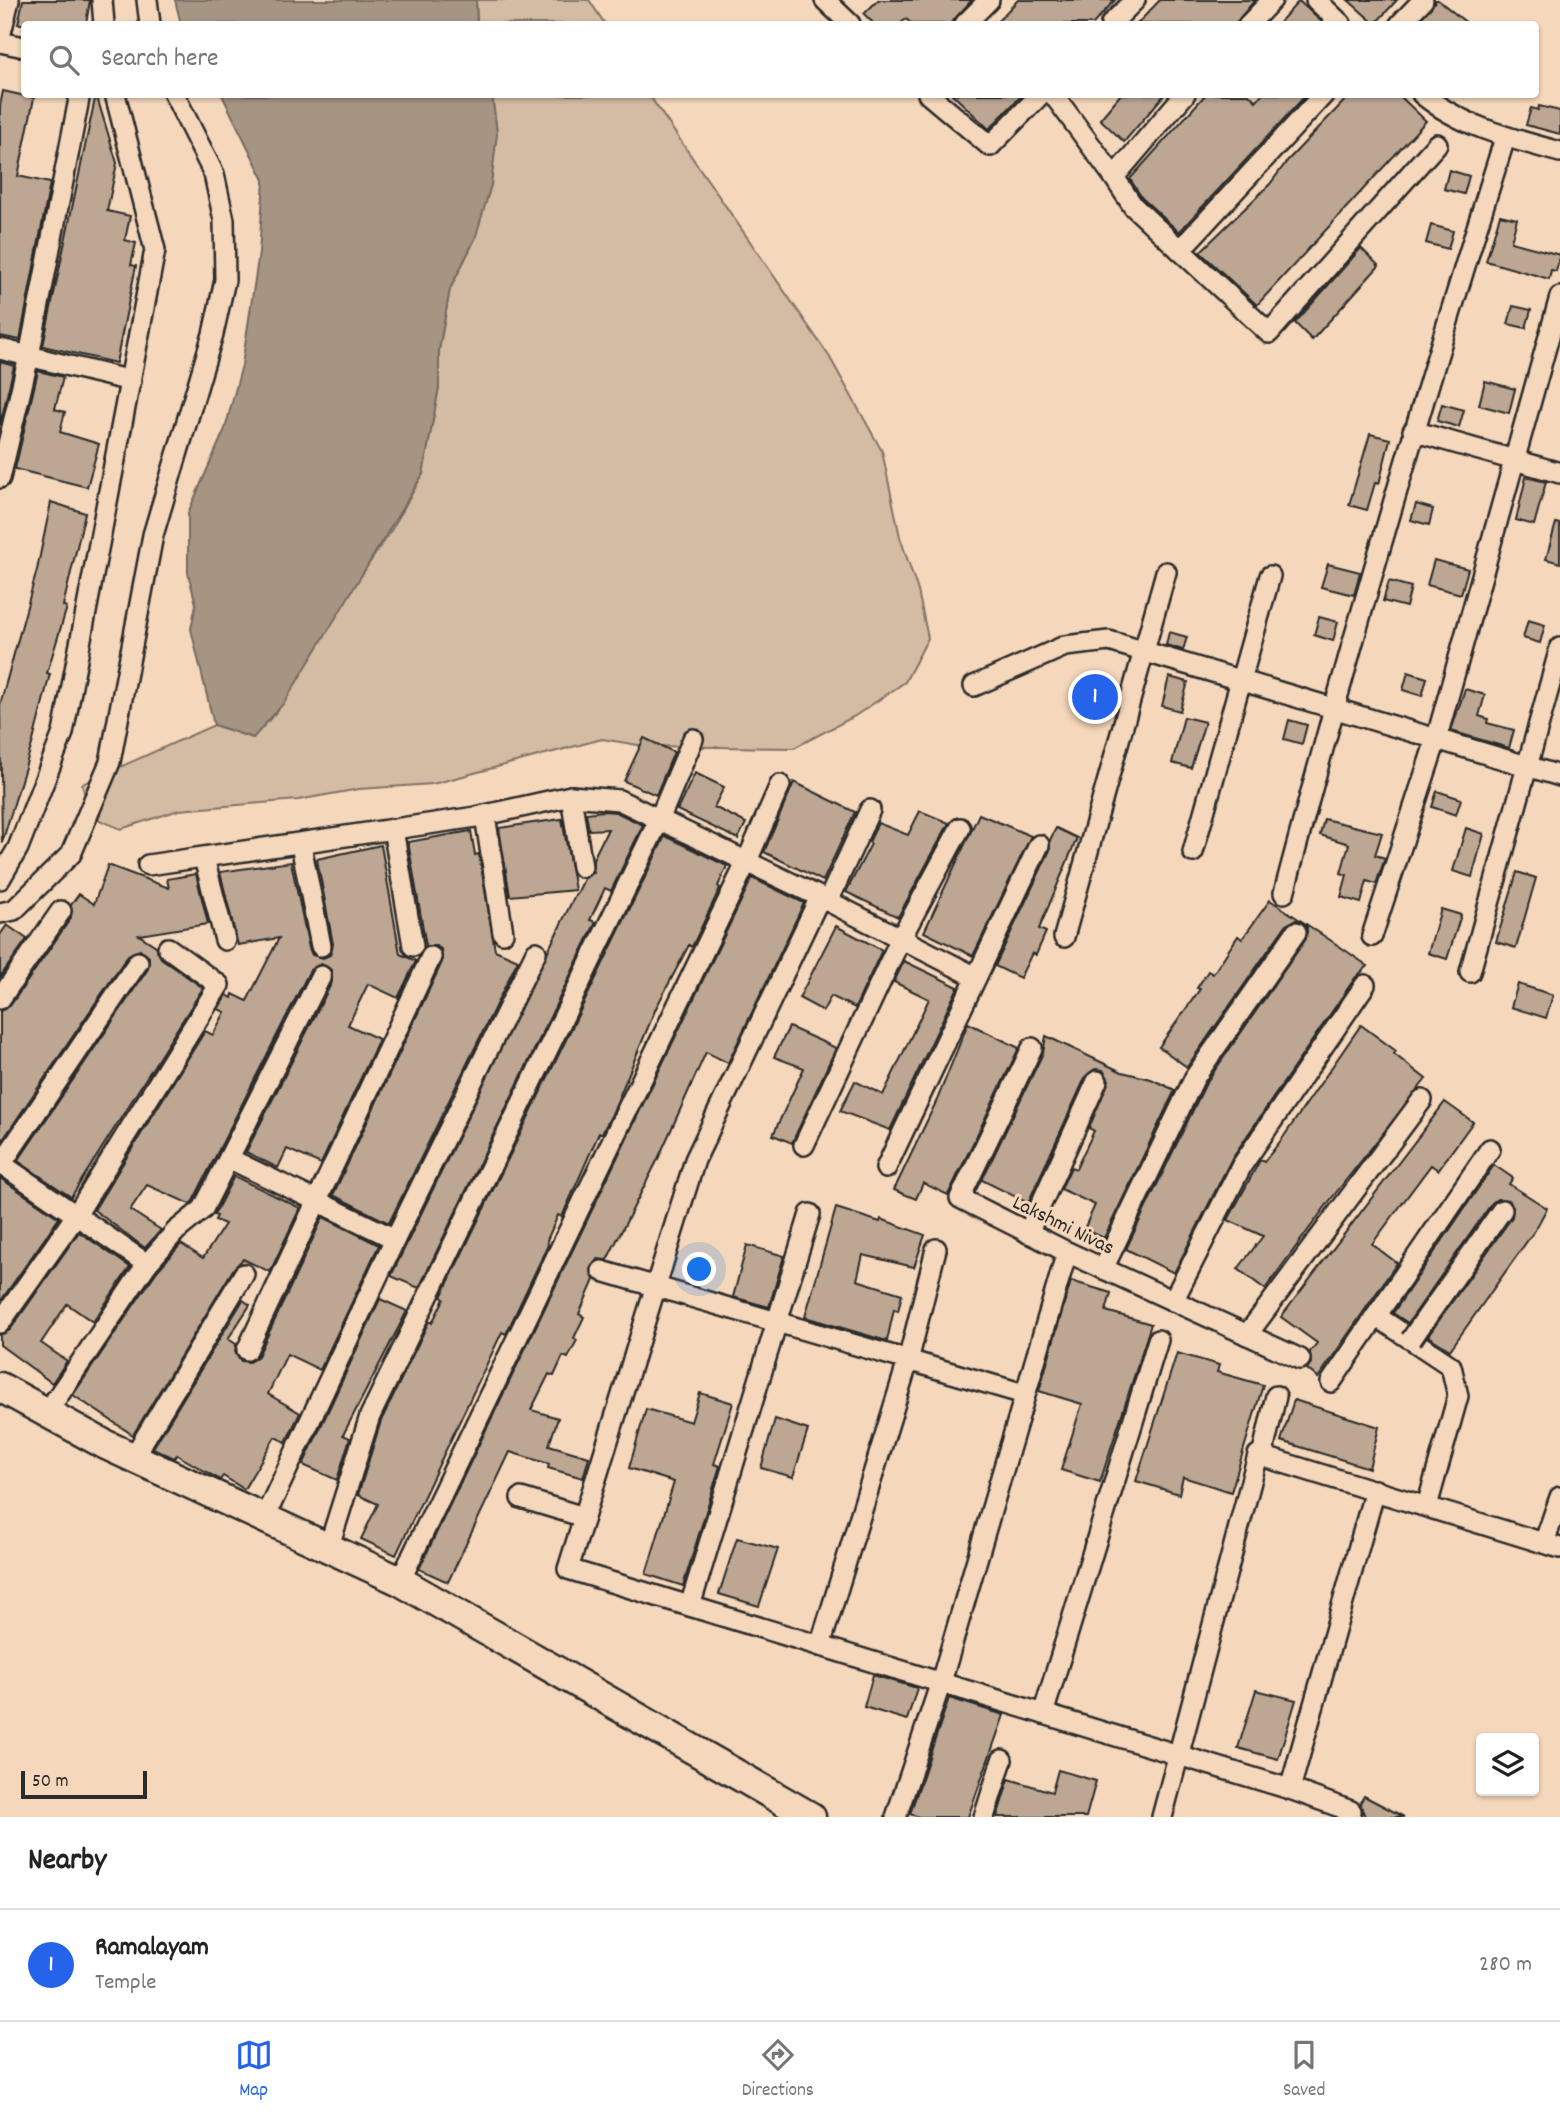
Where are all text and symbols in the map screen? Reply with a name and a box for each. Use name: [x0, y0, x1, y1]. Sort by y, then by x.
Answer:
search box: [21, 21, 1539, 98]
icon: search: [45, 41, 83, 79]
text: Search here: [101, 41, 219, 78]
pin: 1: [1072, 671, 1118, 723]
street label: Lakshmi Nivas: [1007, 1189, 1119, 1264]
your location: [682, 1252, 716, 1286]
map controls: [1476, 1733, 1539, 1796]
button: layers: [1476, 1733, 1539, 1796]
scale bar: [21, 1768, 147, 1800]
text: 50 m: [32, 1769, 69, 1796]
text: Nearby: [28, 1841, 106, 1884]
text: Ramalayam: [95, 1930, 209, 1967]
text: 1: [48, 1949, 54, 1982]
text: 280 m: [1479, 1949, 1532, 1982]
text: Temple: [95, 1967, 156, 2000]
tab: Map: [235, 2036, 273, 2105]
tab: Directions: [742, 2036, 814, 2105]
tab: Saved: [1283, 2036, 1325, 2105]

